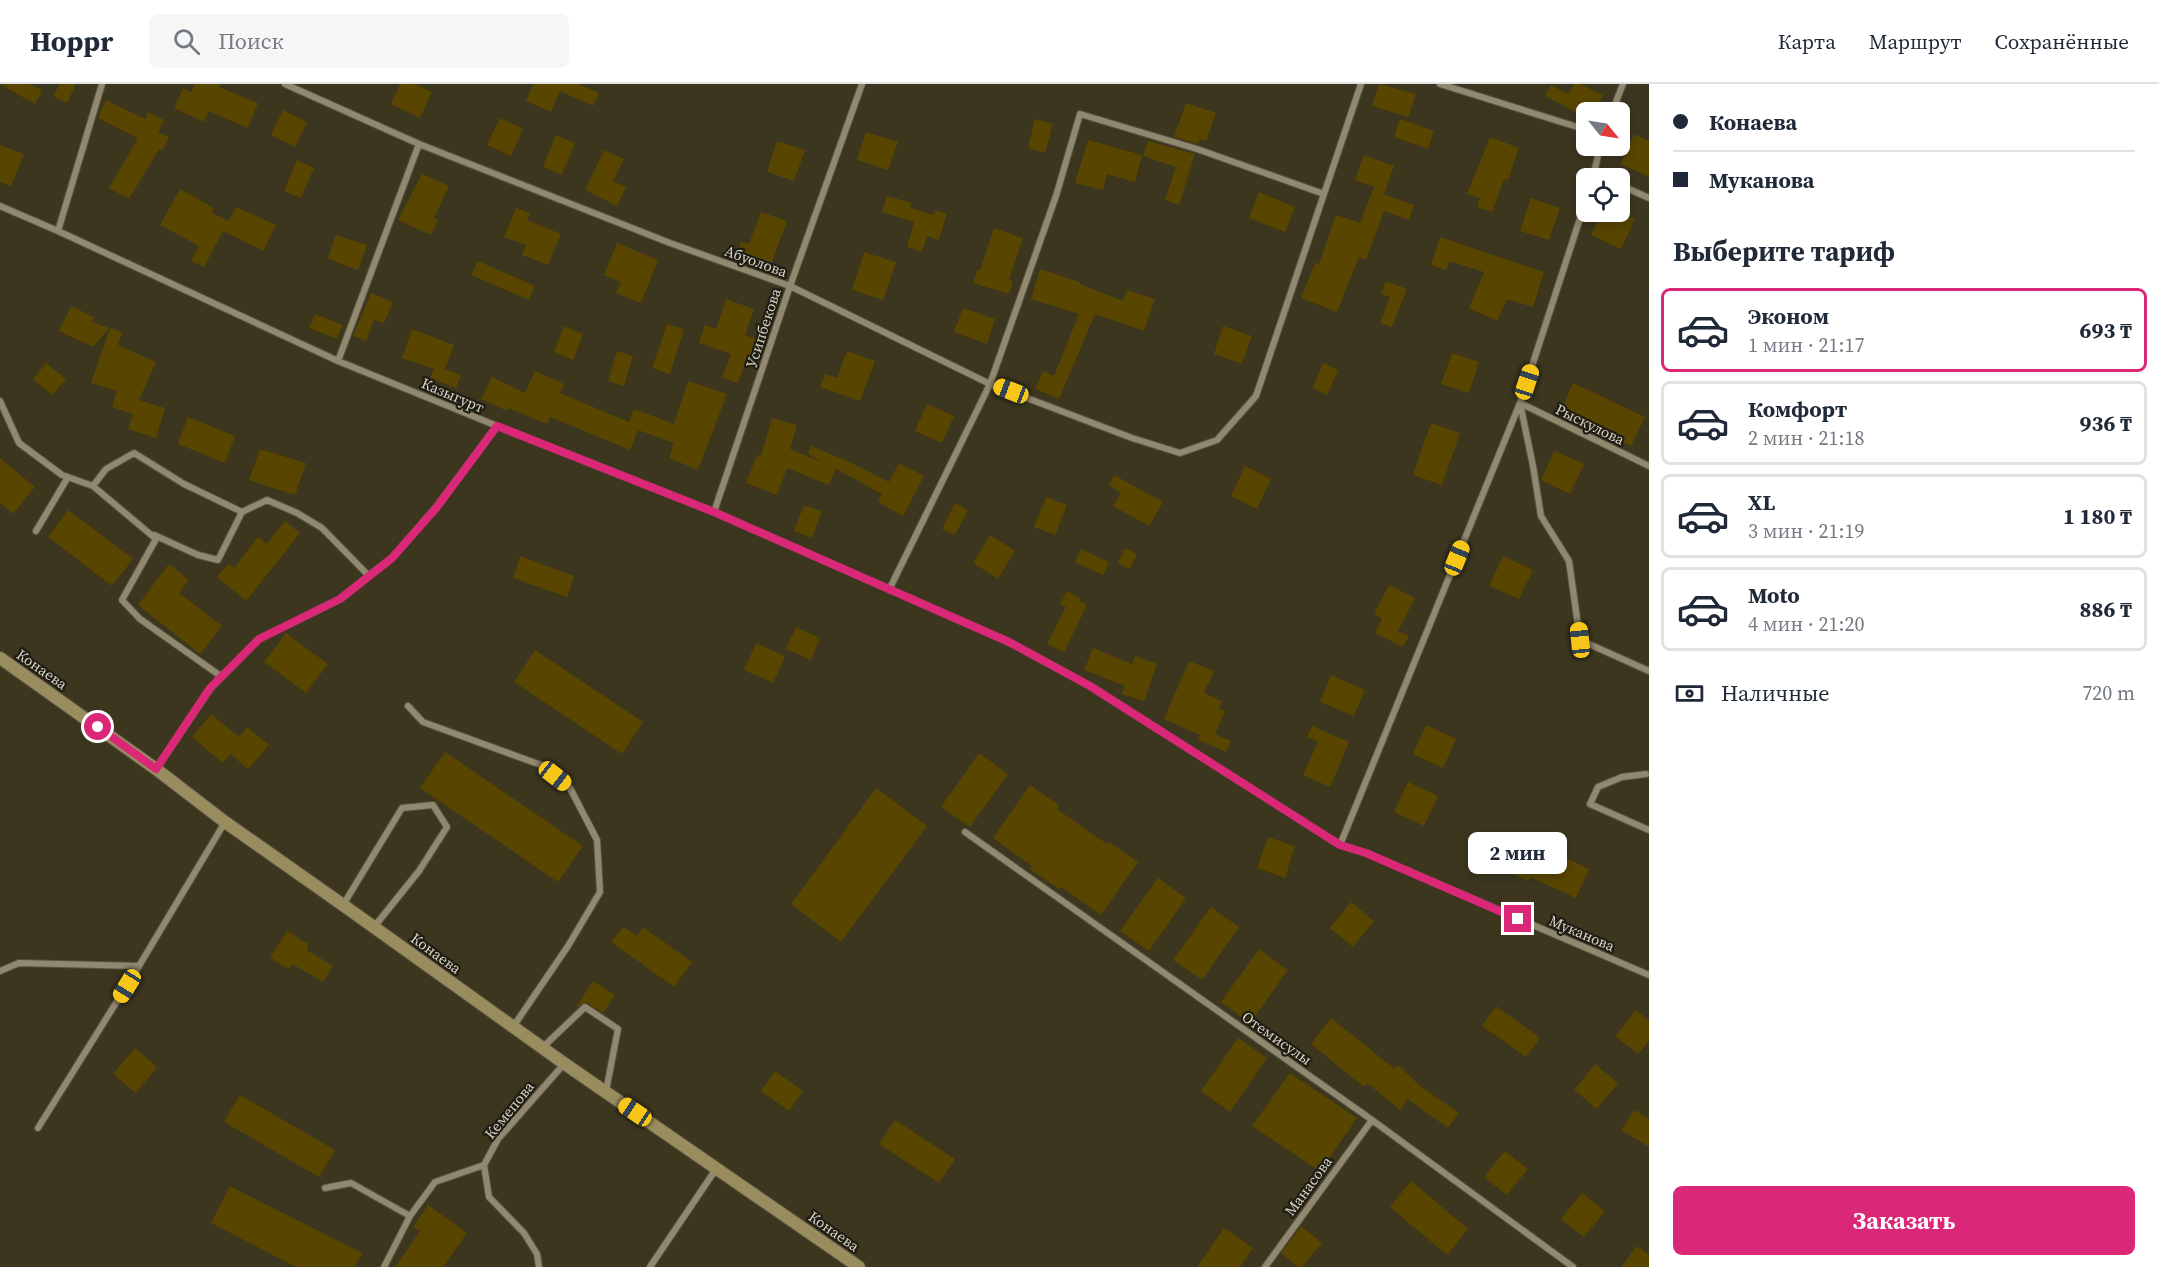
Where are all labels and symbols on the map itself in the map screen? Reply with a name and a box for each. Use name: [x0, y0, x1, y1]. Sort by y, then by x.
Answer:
north arrow: [1576, 102, 1630, 156]
street label: Абуолова: [722, 240, 791, 282]
street label: Усипбекова: [740, 285, 786, 371]
car: [1513, 362, 1541, 402]
street label: Казыгурт: [418, 372, 488, 418]
car: [991, 376, 1031, 406]
street label: Рыскулова: [1552, 398, 1628, 450]
car: [1442, 538, 1472, 578]
car: [1569, 621, 1591, 659]
street label: Конаева: [12, 644, 72, 694]
route start: [84, 713, 111, 740]
car: [535, 758, 575, 794]
callout: 2 мин: [1468, 832, 1568, 874]
route end: [1504, 905, 1531, 932]
street label: Муканова: [1546, 910, 1618, 956]
street label: Конаева: [406, 928, 466, 979]
car: [110, 966, 144, 1006]
street label: Отемисулы: [1238, 1006, 1316, 1070]
street label: Кемепова: [479, 1076, 539, 1143]
car: [615, 1094, 655, 1130]
street label: Манасова: [1279, 1152, 1337, 1220]
street label: Конаева: [804, 1206, 864, 1256]

